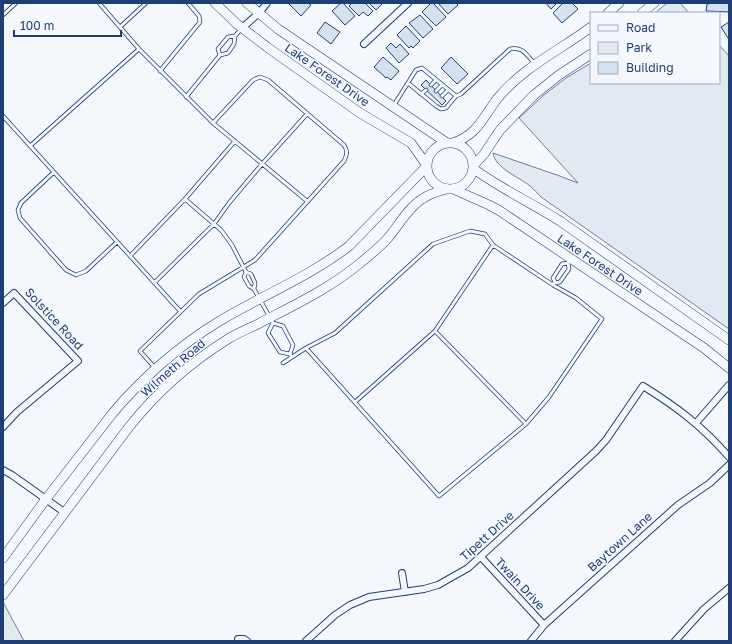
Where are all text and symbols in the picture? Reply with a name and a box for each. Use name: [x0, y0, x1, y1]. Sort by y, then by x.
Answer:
scale bar: [14, 12, 121, 38]
legend: [590, 12, 720, 84]
text: 100 m: [20, 18, 54, 33]
text: Road: [626, 20, 655, 35]
street label: Lake Forest Drive: [282, 40, 373, 109]
text: Park: [626, 40, 652, 55]
text: Building: [626, 60, 674, 75]
street label: Lake Forest Drive: [555, 230, 646, 299]
street label: Solstice Road: [22, 285, 87, 353]
street label: Wilmeth Road: [137, 335, 208, 400]
street label: Tipett Drive: [457, 508, 517, 564]
street label: Baytown Lane: [584, 509, 655, 575]
street label: Twain Drive: [492, 554, 548, 613]

